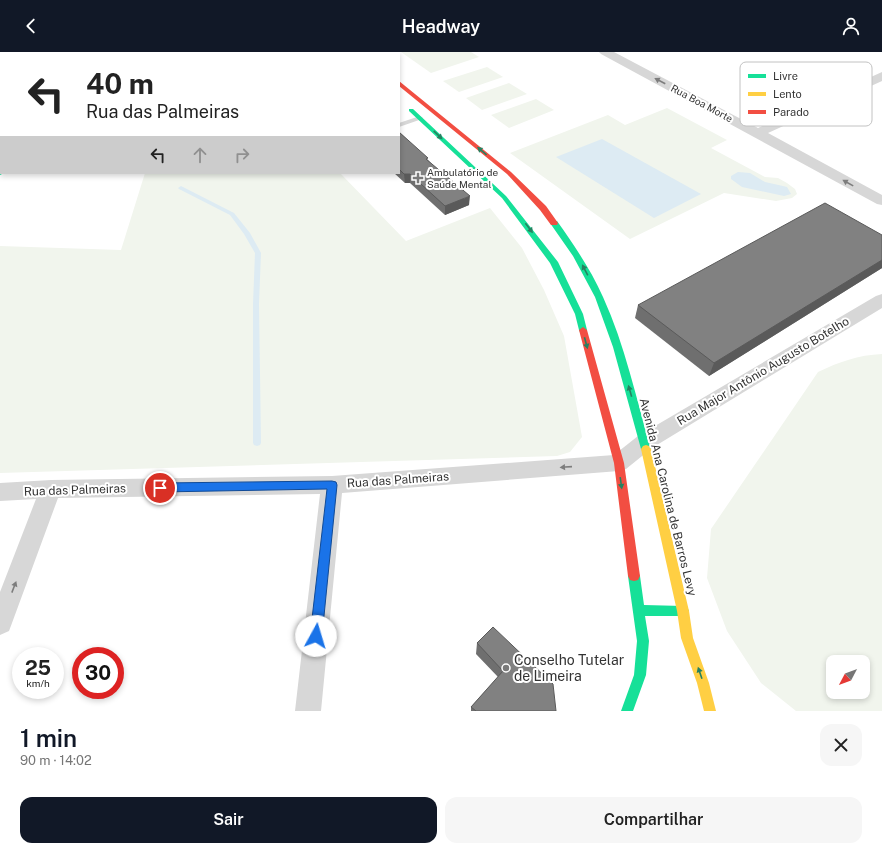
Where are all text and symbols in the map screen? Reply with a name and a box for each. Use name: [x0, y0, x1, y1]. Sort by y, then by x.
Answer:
icon: back: [20, 15, 42, 37]
icon: person: [840, 15, 862, 37]
text: Headway: [402, 16, 480, 37]
legend: [740, 62, 872, 126]
text: 40 m: [86, 67, 154, 100]
icon: left: [20, 68, 72, 120]
text: Livre: [773, 70, 798, 82]
one-way arrow: [654, 77, 666, 84]
street label: Rua Boa Morte: [669, 82, 735, 124]
text: Lento: [773, 88, 802, 100]
text: Rua das Palmeiras: [86, 101, 239, 122]
text: Parado: [773, 106, 809, 118]
one-way arrow: [433, 131, 443, 140]
icon: left: [147, 144, 169, 166]
icon: ahead: [189, 144, 211, 166]
icon: right: [231, 144, 253, 166]
one-way arrow: [477, 146, 488, 155]
place label: Ambulatório de Saúde Mental: [427, 166, 499, 190]
marker: Ambulatório de Saúde Mental: [412, 172, 424, 184]
one-way arrow: [842, 179, 854, 186]
one-way arrow: [525, 223, 533, 233]
one-way arrow: [582, 264, 588, 275]
street label: Rua Major Antônio Augusto Botelho: [674, 314, 852, 428]
one-way arrow: [584, 337, 590, 350]
one-way arrow: [627, 385, 633, 397]
street label: Avenida Ana Carolina de Barros Levy: [637, 397, 700, 598]
one-way arrow: [560, 464, 572, 471]
street label: Rua das Palmeiras: [347, 469, 449, 491]
pin: [143, 471, 177, 505]
icon: arrive: [149, 477, 171, 499]
one-way arrow: [618, 477, 624, 489]
street label: Rua das Palmeiras: [24, 481, 126, 499]
one-way arrow: [11, 580, 17, 592]
position arrow: [295, 615, 337, 657]
speed limit sign: 30: [72, 647, 124, 699]
place label: Conselho Tutelar de Limeira: [514, 652, 624, 684]
north arrow: [826, 655, 870, 699]
map controls: [826, 655, 870, 699]
text: 25: [25, 656, 51, 680]
marker: Conselho Tutelar de Limeira: [501, 663, 511, 673]
one-way arrow: [696, 667, 702, 679]
text: km/h: [26, 677, 50, 689]
text: 1 min: [20, 724, 77, 752]
button: close: [820, 724, 862, 766]
text: 90 m · 14:02: [20, 753, 92, 768]
button: Sair: [20, 797, 437, 843]
button: Compartilhar: [445, 797, 862, 843]

